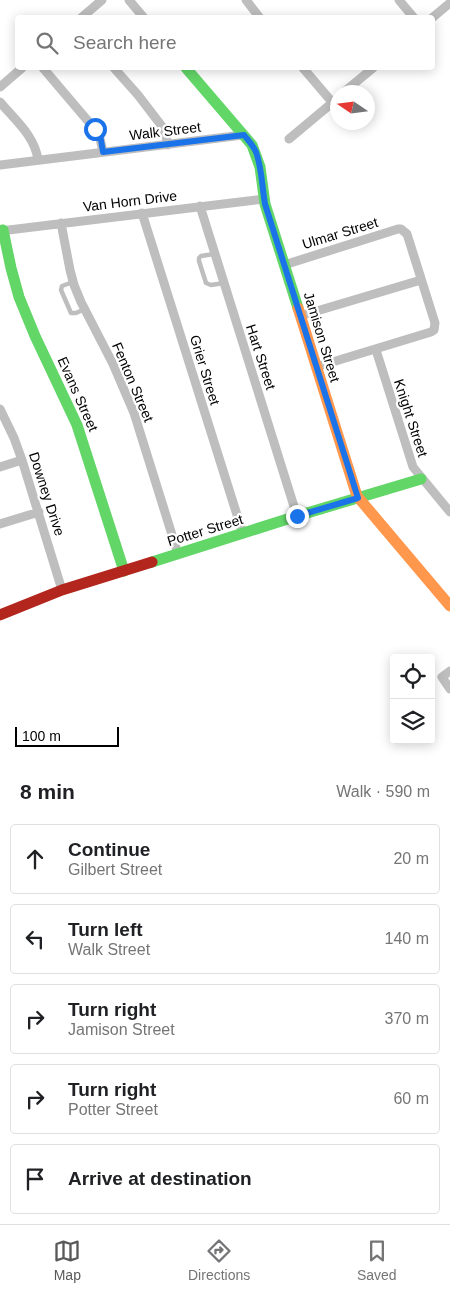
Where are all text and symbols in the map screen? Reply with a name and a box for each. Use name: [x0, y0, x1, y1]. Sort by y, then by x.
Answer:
search box: [15, 15, 435, 70]
icon: search: [33, 29, 61, 57]
text: Search here: [73, 32, 177, 53]
north arrow: [330, 85, 375, 130]
route start: [84, 118, 107, 141]
street label: Walk Street: [128, 119, 202, 143]
street label: Van Horn Drive: [82, 187, 178, 215]
street label: Ulmar Street: [300, 214, 380, 252]
street label: Jamison Street: [301, 290, 343, 384]
street label: Hart Street: [243, 322, 279, 392]
street label: Grier Street: [187, 333, 223, 407]
street label: Fenton Street: [109, 340, 157, 424]
street label: Evans Street: [54, 354, 102, 434]
street label: Knight Street: [391, 377, 431, 459]
street label: Downey Drive: [26, 450, 68, 538]
route end: [286, 505, 309, 528]
street label: Potter Street: [165, 511, 245, 549]
map controls: [390, 654, 435, 744]
button: locate: [390, 654, 435, 699]
button: layers: [390, 699, 435, 744]
scale bar: [15, 724, 119, 747]
text: 100 m: [22, 728, 61, 744]
text: 8 min: [20, 780, 75, 803]
text: Walk · 590 m: [336, 783, 430, 800]
text: Continue: [68, 839, 150, 860]
icon: ahead: [21, 845, 49, 873]
text: 20 m: [393, 850, 429, 867]
text: Gilbert Street: [68, 861, 162, 878]
text: Turn left: [68, 919, 143, 940]
icon: left: [21, 925, 49, 953]
text: 140 m: [385, 930, 429, 947]
text: Walk Street: [68, 941, 150, 958]
text: Turn right: [68, 999, 156, 1020]
icon: right: [21, 1005, 49, 1033]
text: 370 m: [385, 1010, 429, 1027]
text: Jamison Street: [68, 1021, 175, 1038]
text: Turn right: [68, 1079, 156, 1100]
icon: right: [21, 1085, 49, 1113]
text: 60 m: [393, 1090, 429, 1107]
text: Potter Street: [68, 1101, 158, 1118]
icon: arrive: [21, 1165, 49, 1193]
text: Arrive at destination: [68, 1168, 252, 1189]
tab: Map: [53, 1237, 81, 1283]
tab: Directions: [188, 1237, 250, 1283]
tab: Saved: [357, 1237, 397, 1283]

